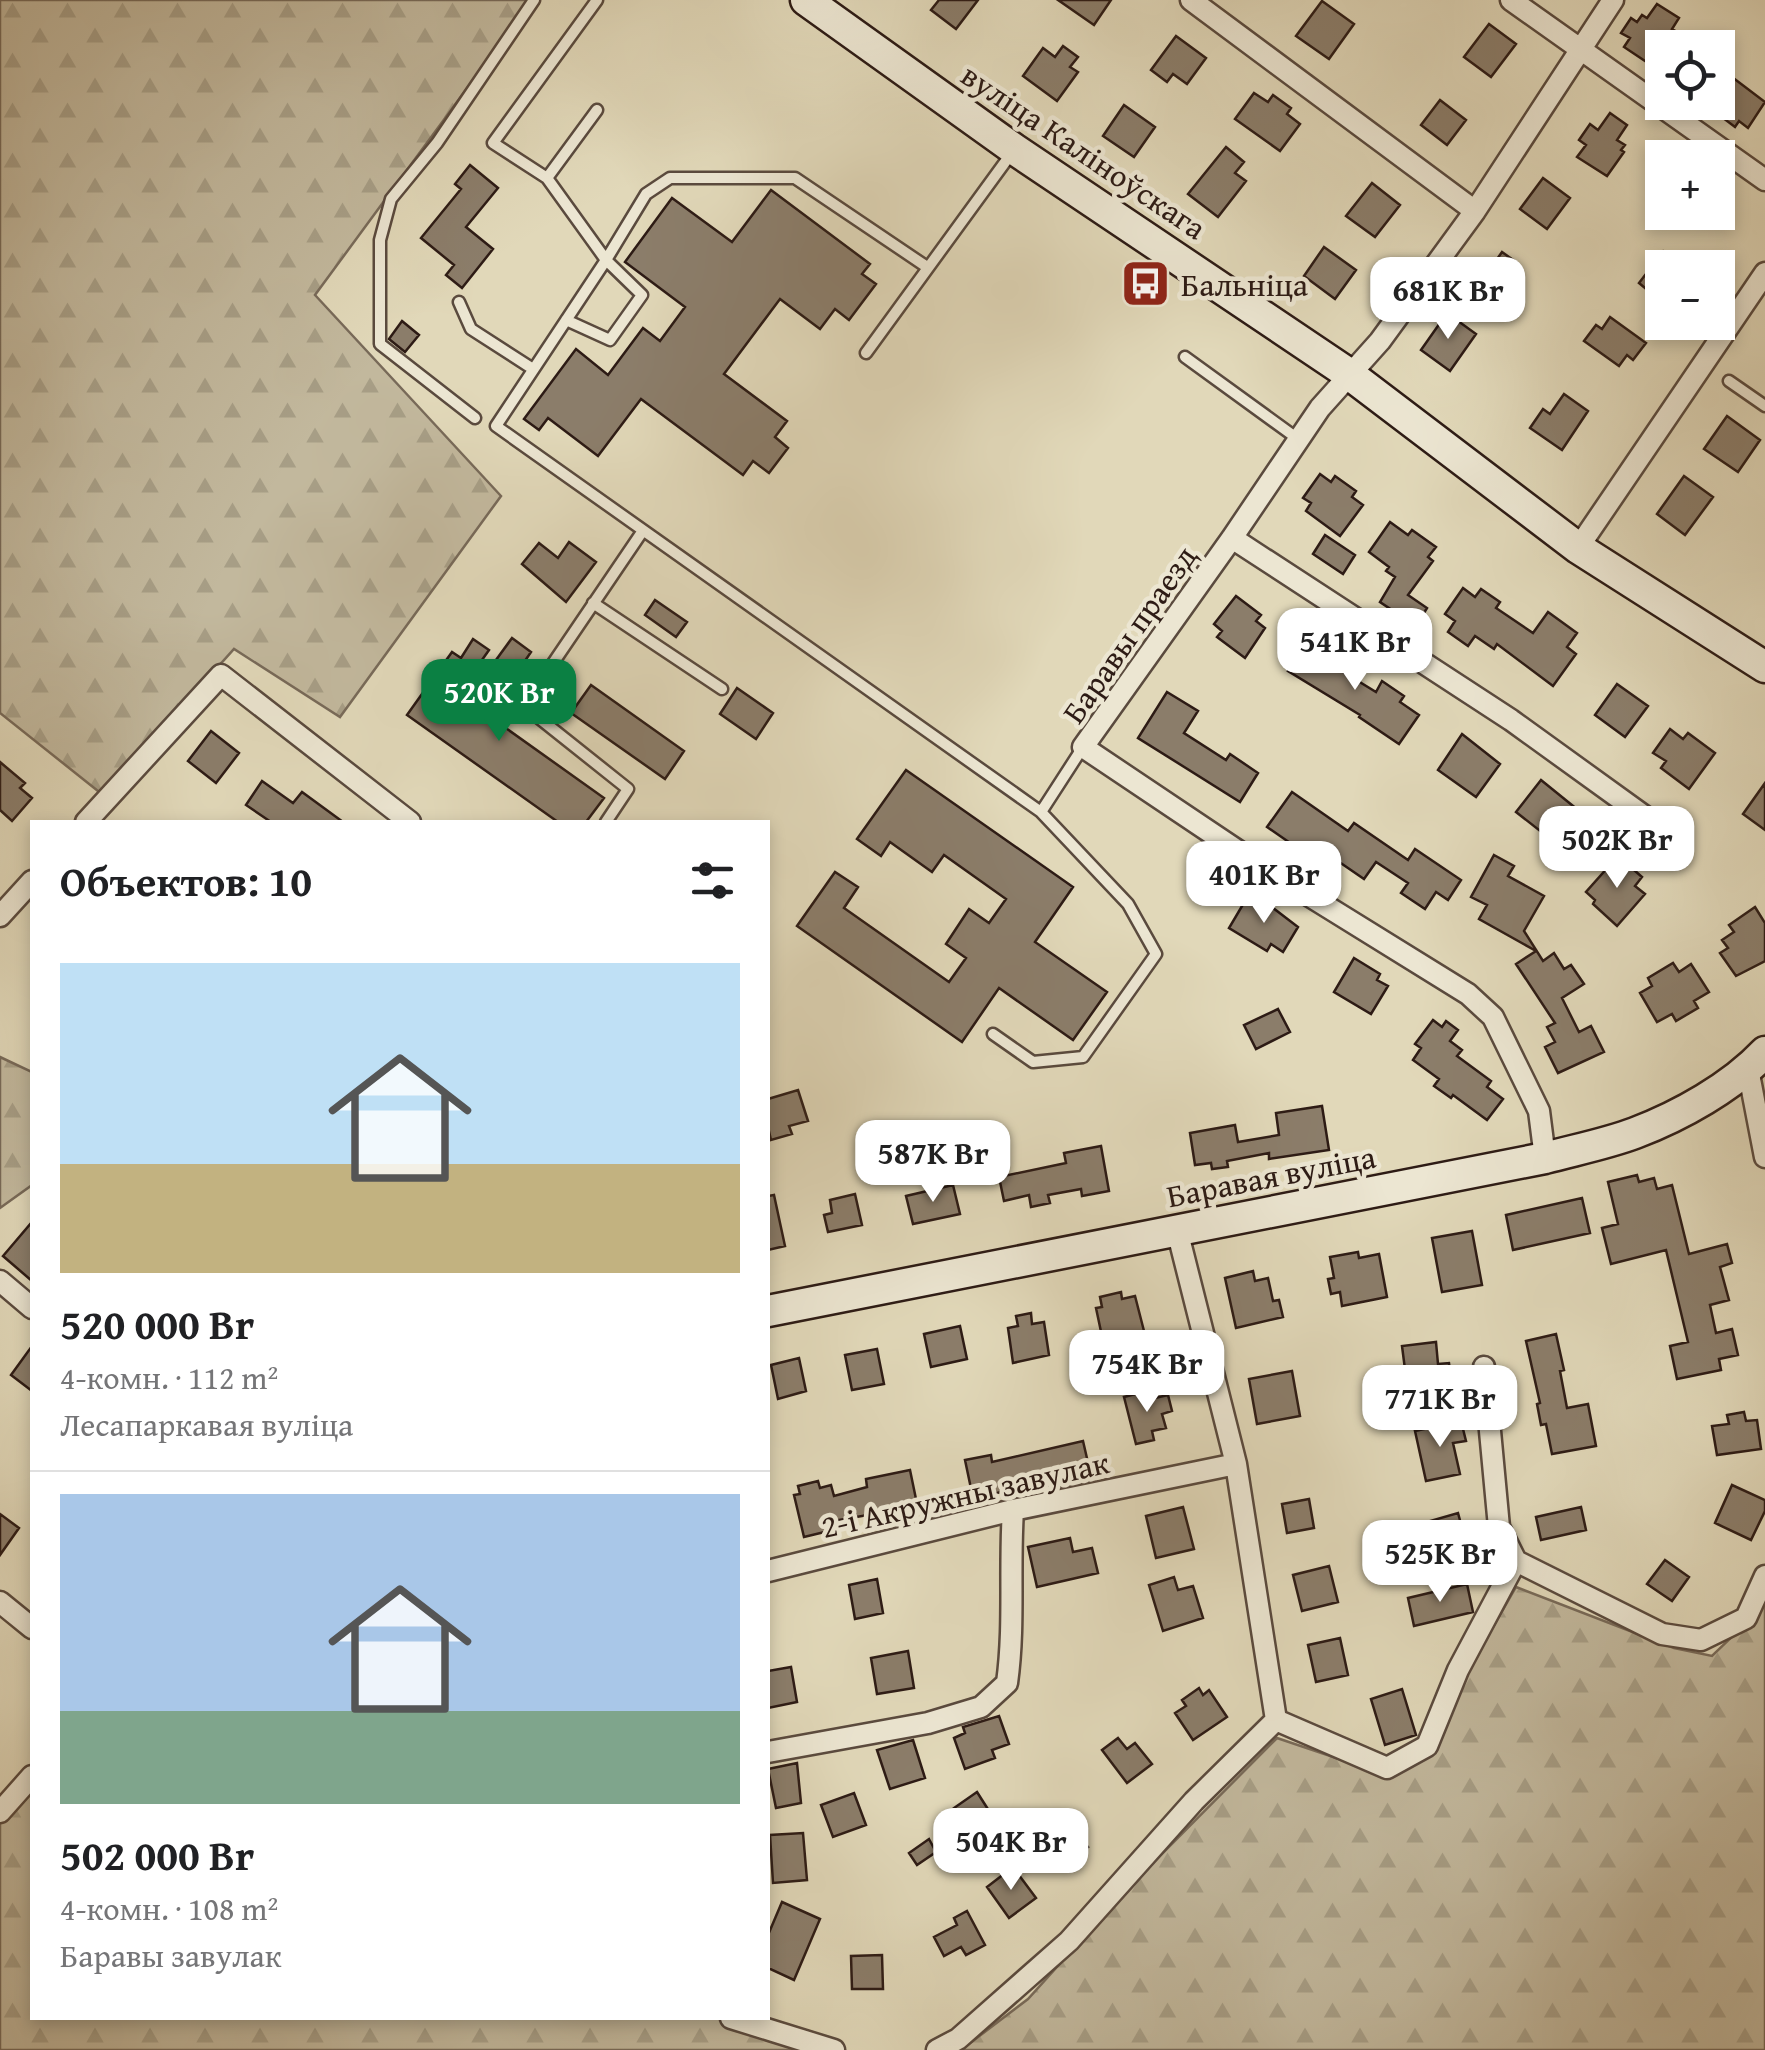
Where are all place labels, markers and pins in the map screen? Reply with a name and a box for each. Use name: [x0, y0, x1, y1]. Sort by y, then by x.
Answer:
pin: 681K Br: [1356, 257, 1540, 342]
bus stop icon: Бальніца: [1120, 258, 1172, 310]
place label: Бальніца: [1181, 261, 1309, 308]
pin: 541K Br: [1263, 608, 1447, 693]
pin: 520K Br: [407, 659, 591, 744]
pin: 502K Br: [1525, 806, 1709, 891]
pin: 401K Br: [1172, 841, 1356, 926]
pin: 587K Br: [841, 1120, 1025, 1205]
pin: 754K Br: [1055, 1330, 1239, 1415]
pin: 771K Br: [1348, 1365, 1532, 1450]
pin: 525K Br: [1348, 1520, 1532, 1605]
pin: 504K Br: [919, 1808, 1103, 1893]

